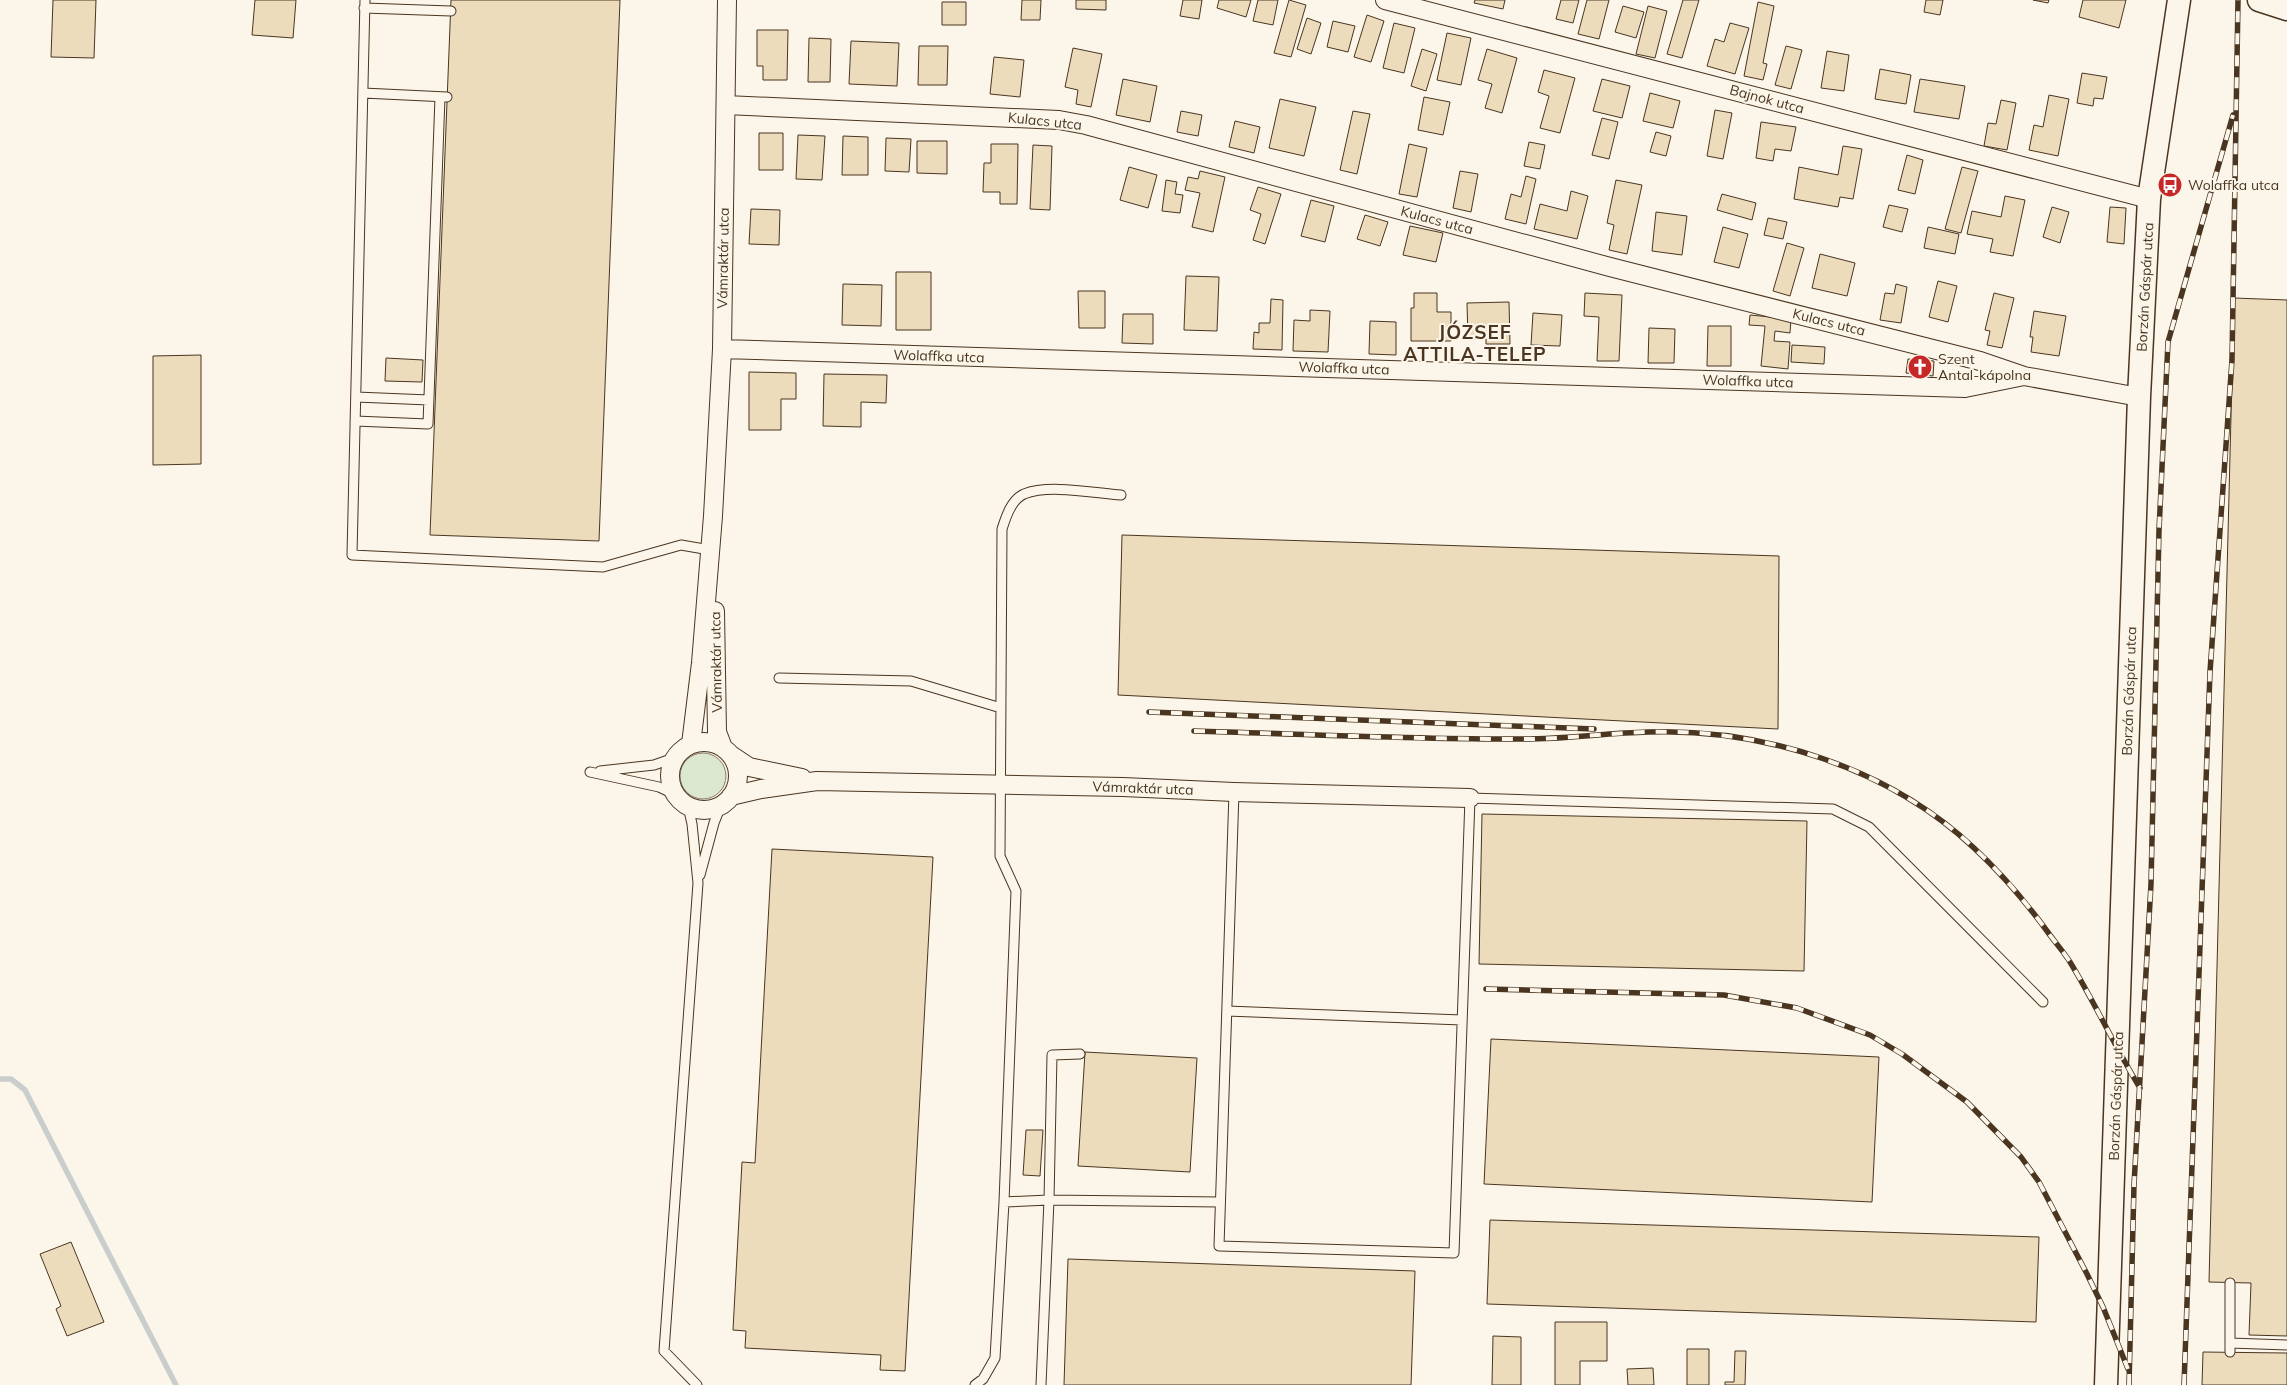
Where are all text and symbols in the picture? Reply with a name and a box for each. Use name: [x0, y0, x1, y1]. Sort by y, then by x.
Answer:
street label: Bajnok utca: [1728, 80, 1806, 118]
street label: Kulacs utca: [1007, 108, 1083, 134]
bus stop icon: Wolaffka utca: [2157, 172, 2183, 198]
place label: Wolaffka utca: [2188, 176, 2279, 194]
street label: Kulacs utca: [1399, 202, 1475, 238]
street label: Vámraktár utca: [713, 207, 733, 309]
street label: Borzán Gáspár utca: [2133, 222, 2157, 352]
street label: Kulacs utca: [1791, 304, 1867, 340]
district label: JÓZSEF ATTILA-TELEP: [1403, 320, 1547, 366]
street label: Wolaffka utca: [893, 345, 985, 367]
place label: Szent Antal-kápolna: [1938, 350, 2031, 384]
church icon: Szent Antal-kápolna: [1907, 354, 1933, 380]
street label: Wolaffka utca: [1298, 357, 1390, 379]
street label: Wolaffka utca: [1702, 370, 1794, 392]
street label: Vámraktár utca: [706, 611, 726, 713]
street label: Borzán Gáspár utca: [2118, 626, 2140, 756]
street label: Vámraktár utca: [1092, 777, 1194, 799]
street label: Borzán Gáspár utca: [2105, 1031, 2127, 1161]

